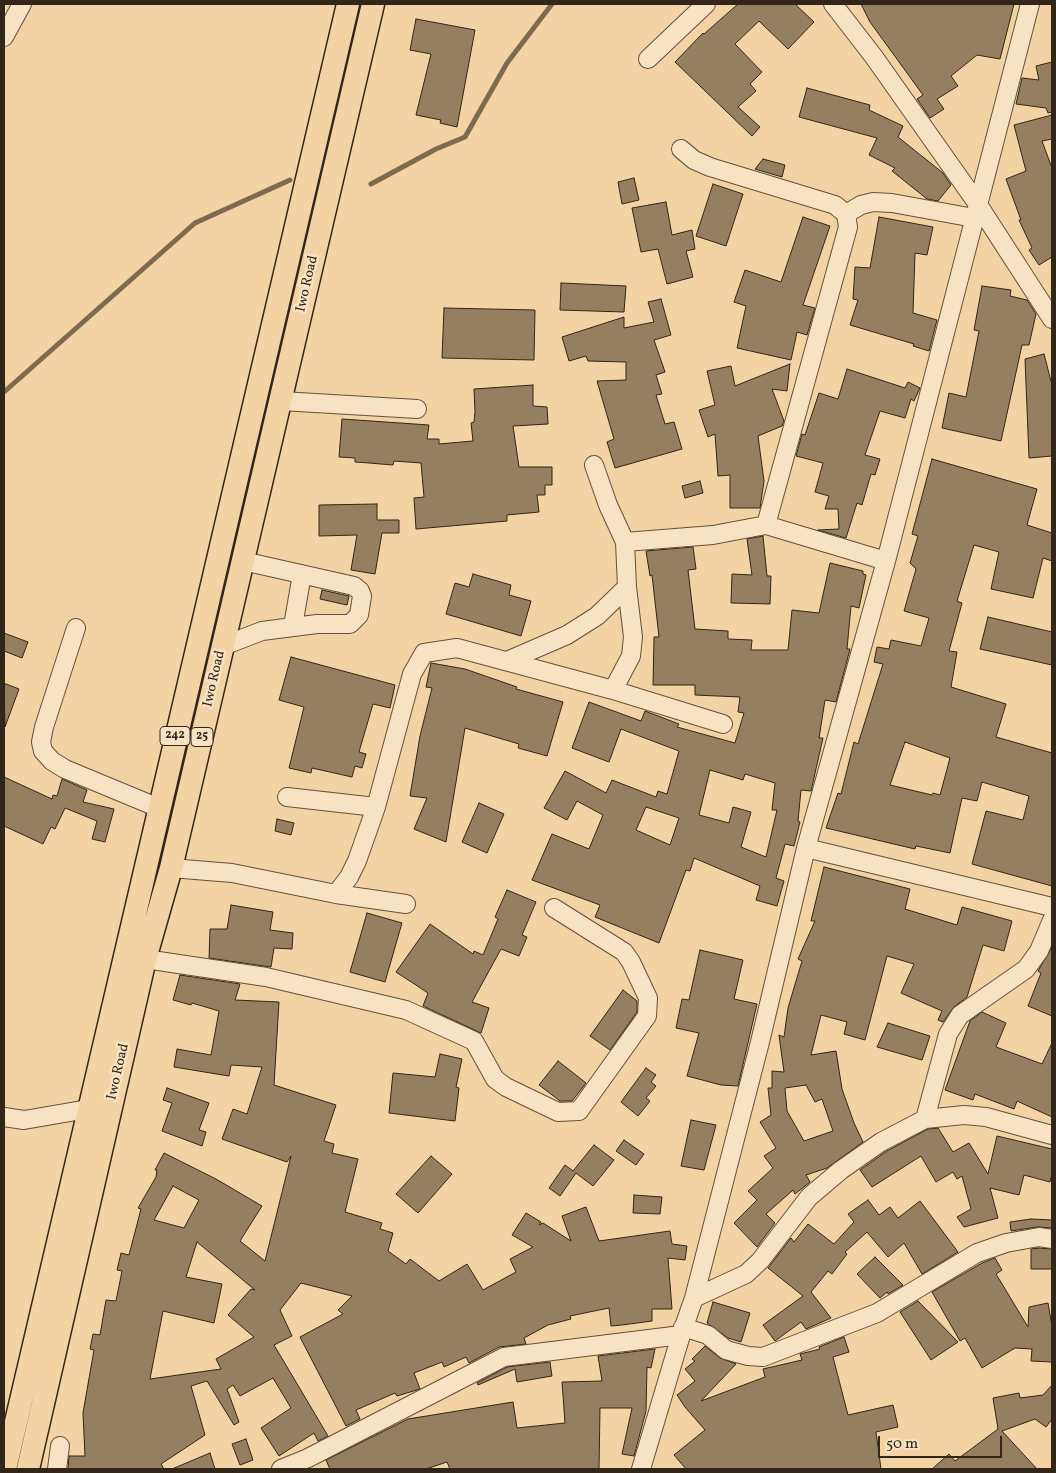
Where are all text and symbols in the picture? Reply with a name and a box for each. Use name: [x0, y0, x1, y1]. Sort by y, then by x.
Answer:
street label: Iwo Road: [293, 254, 323, 314]
street label: Iwo Road: [200, 649, 230, 709]
road number: 242: [160, 726, 190, 746]
road number: 25: [191, 728, 213, 746]
street label: Iwo Road: [104, 1042, 134, 1102]
scale bar: [881, 1426, 1005, 1458]
text: 50 m: [886, 1434, 918, 1455]

